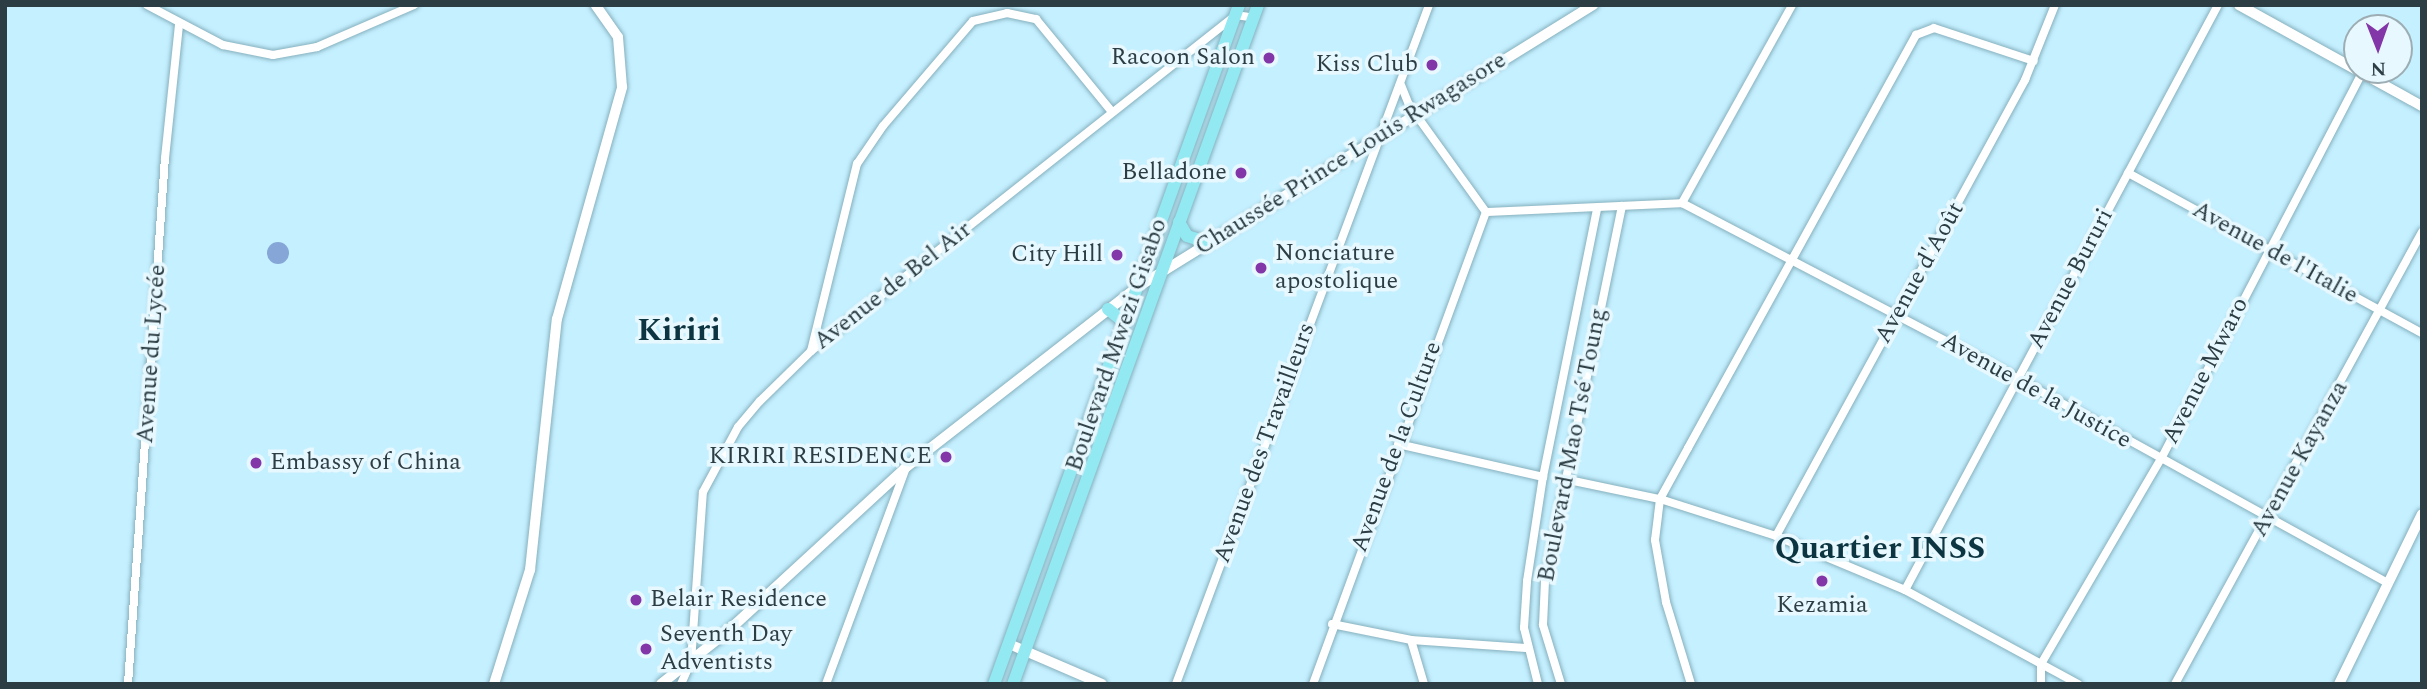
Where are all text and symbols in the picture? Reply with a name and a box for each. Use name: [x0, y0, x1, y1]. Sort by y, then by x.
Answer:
north arrow: [2343, 14, 2413, 84]
place label: Racoon Salon: [1111, 44, 1255, 72]
street label: Chaussée Prince Louis Rwagasore: [1190, 46, 1512, 262]
marker: Racoon Salon: [1261, 50, 1277, 66]
place label: Kiss Club: [1316, 51, 1418, 79]
text: N: [2370, 54, 2386, 83]
marker: Kiss Club: [1424, 57, 1440, 73]
place label: Belladone: [1122, 159, 1227, 187]
marker: Belladone: [1233, 165, 1249, 181]
street label: Avenue de l'Italie: [2187, 196, 2363, 310]
street label: Avenue d'Août: [1869, 197, 1971, 349]
street label: Avenue Bururi: [2022, 204, 2120, 354]
street label: Boulevard Mwezi Gisabo: [1060, 215, 1174, 475]
street label: Avenue de Bel Air: [808, 216, 978, 356]
place label: Nonciature apostolique: [1275, 240, 1398, 296]
place label: City Hill: [1011, 241, 1103, 269]
marker: City Hill: [1109, 247, 1125, 263]
marker: Nonciature apostolique: [1253, 260, 1269, 276]
street label: Avenue du Lycée: [131, 264, 173, 444]
street label: Avenue Mwaro: [2157, 293, 2255, 449]
street label: Boulevard Mao Tsé Toung: [1532, 306, 1614, 584]
district label: Kiriri: [637, 312, 721, 350]
street label: Avenue des Travailleurs: [1208, 319, 1322, 567]
street label: Avenue de la Justice: [1936, 327, 2136, 455]
street label: Avenue de la Culture: [1345, 338, 1449, 556]
street label: Avenue Kayanza: [2245, 376, 2355, 542]
place label: KIRIRI RESIDENCE: [709, 443, 932, 471]
place label: Embassy of China: [270, 449, 461, 477]
marker: KIRIRI RESIDENCE: [938, 449, 954, 465]
marker: Embassy of China: [248, 455, 264, 471]
district label: Quartier INSS: [1775, 530, 1985, 568]
marker: Kezamia: [1814, 573, 1830, 589]
place label: Belair Residence: [650, 586, 827, 614]
marker: Belair Residence: [628, 592, 644, 608]
place label: Kezamia: [1776, 592, 1868, 620]
place label: Seventh Day Adventists: [660, 621, 792, 677]
marker: Seventh Day Adventists: [638, 641, 654, 657]

